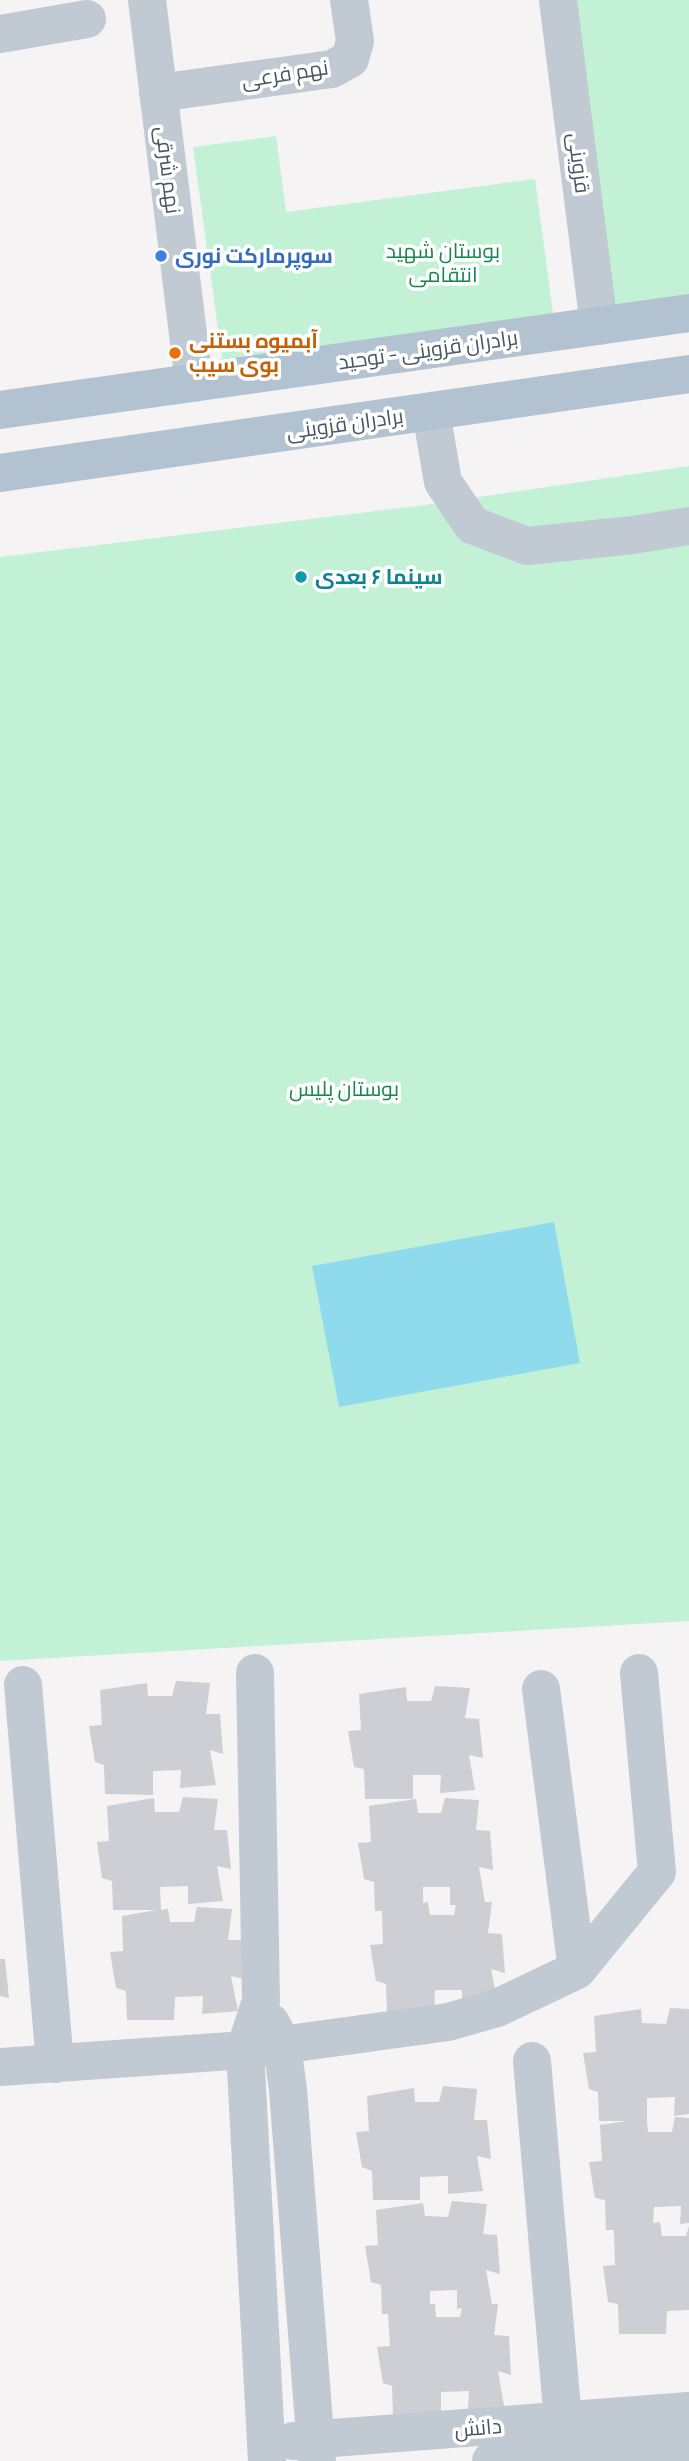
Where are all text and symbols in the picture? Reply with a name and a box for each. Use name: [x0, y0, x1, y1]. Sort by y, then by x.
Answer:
street label: نهم فرعی: [240, 55, 330, 93]
street label: نهم شرقی: [150, 125, 186, 215]
street label: قزوینی: [563, 131, 595, 195]
park label: بوستان شهید انتقامی: [386, 238, 500, 288]
place label: سوپرمارکت نوری: [175, 243, 333, 269]
marker: سوپرمارکت نوری: [153, 248, 169, 264]
street label: برادران قزوینی - توحید: [336, 325, 520, 375]
place label: آبمیوه بستنی بوی سیب: [189, 328, 318, 378]
marker: آبمیوه بستنی بوی سیب: [167, 345, 183, 361]
street label: برادران قزوینی: [285, 403, 405, 445]
place label: سینما ۶ بعدی: [315, 564, 443, 590]
marker: سینما ۶ بعدی: [293, 569, 309, 585]
park label: بوستان پلیس: [289, 1076, 399, 1102]
street label: دانش: [453, 2413, 503, 2443]

